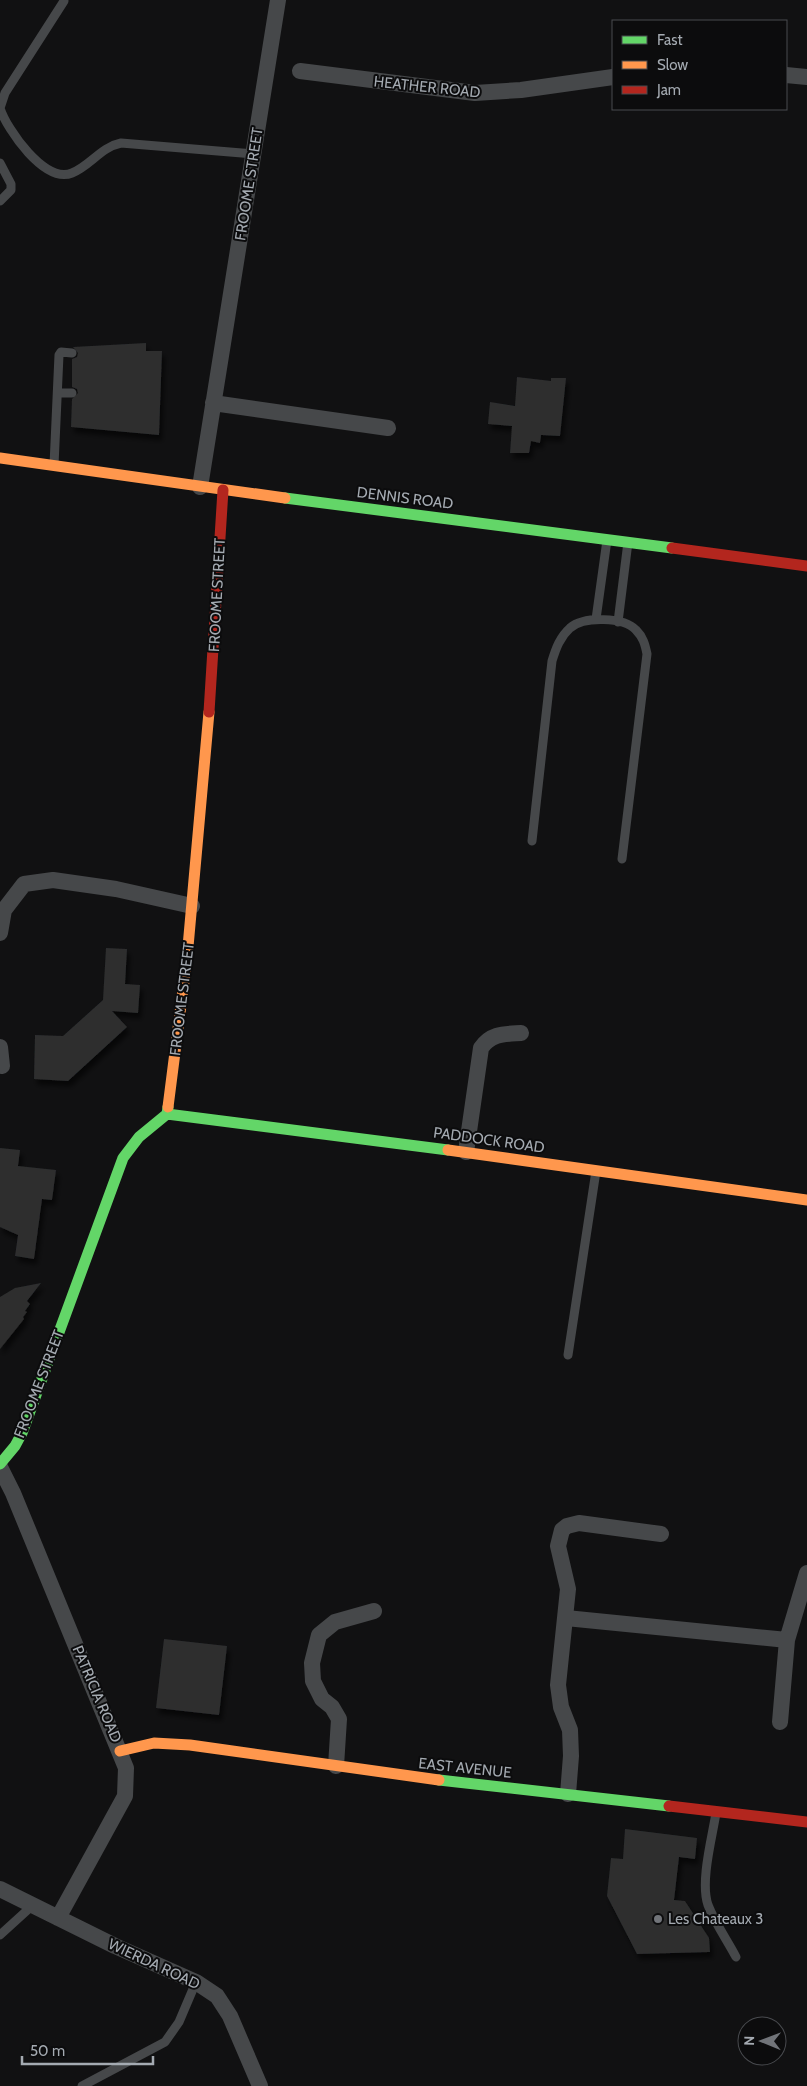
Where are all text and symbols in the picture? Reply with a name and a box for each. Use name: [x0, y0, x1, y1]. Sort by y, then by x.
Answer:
legend: [612, 20, 787, 110]
text: Fast: [657, 31, 682, 49]
text: Slow: [657, 56, 688, 74]
street label: HEATHER ROAD: [373, 72, 481, 102]
text: Jam: [656, 81, 681, 99]
street label: FROOME STREET: [231, 126, 267, 242]
street label: DENNIS ROAD: [356, 483, 454, 513]
street label: FROOME STREET: [205, 538, 229, 652]
street label: FROOME STREET: [166, 941, 198, 1057]
street label: PADDOCK ROAD: [432, 1123, 546, 1157]
street label: FROOME STREET: [10, 1328, 68, 1440]
street label: PATRICIA ROAD: [68, 1643, 126, 1745]
street label: EAST AVENUE: [418, 1754, 512, 1782]
place label: Les Chateaux 3: [668, 1910, 763, 1928]
marker: Les Chateaux 3: [652, 1913, 664, 1925]
street label: WIERDA ROAD: [105, 1935, 203, 1993]
north arrow: [737, 2016, 787, 2066]
scale bar: [22, 2034, 154, 2066]
text: N: [740, 2036, 758, 2046]
text: 50 m: [30, 2042, 65, 2060]

